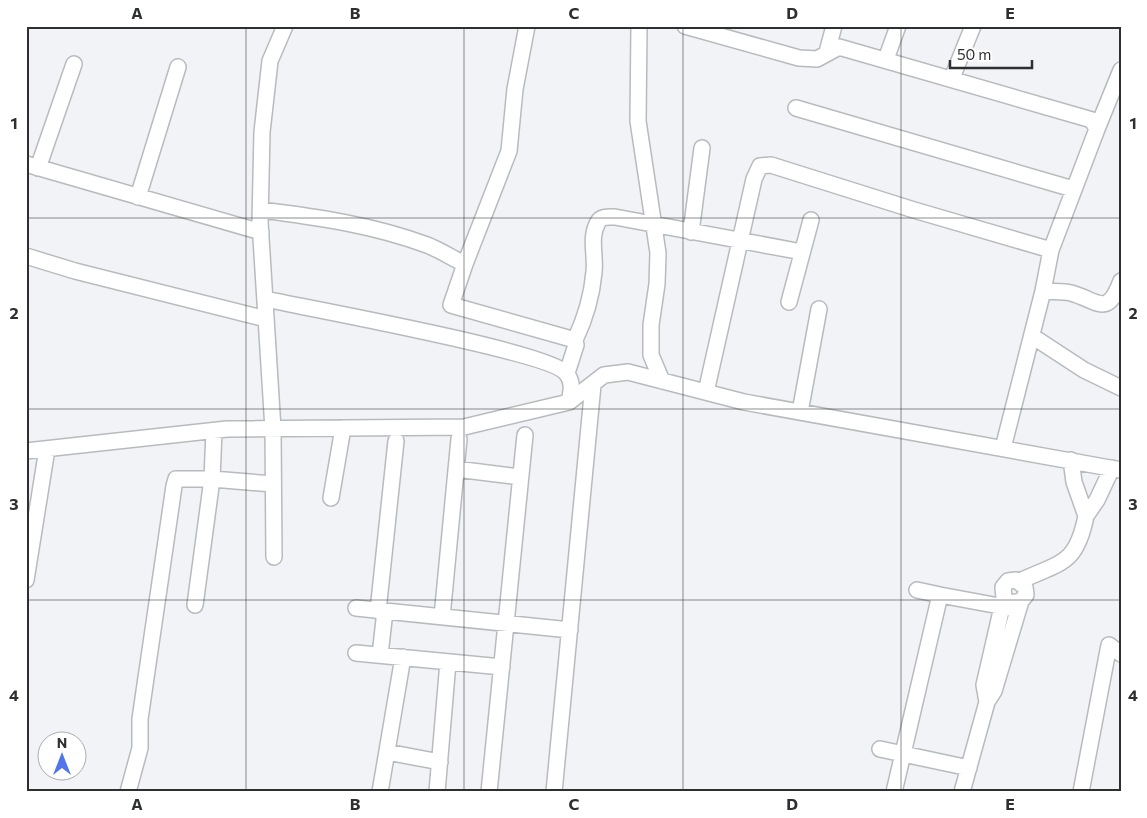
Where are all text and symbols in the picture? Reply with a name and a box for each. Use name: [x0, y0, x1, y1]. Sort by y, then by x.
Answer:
text: A: [131, 3, 143, 22]
text: B: [350, 3, 361, 22]
text: C: [569, 3, 580, 22]
text: D: [786, 3, 798, 22]
text: E: [1005, 3, 1015, 22]
scale bar: [950, 38, 1032, 70]
text: 50 m: [957, 45, 991, 63]
text: 1: [10, 113, 18, 132]
text: 1: [1129, 113, 1137, 132]
text: 2: [9, 303, 19, 322]
text: 2: [1128, 303, 1138, 322]
text: 3: [9, 494, 19, 513]
text: 3: [1128, 494, 1138, 513]
text: 4: [9, 685, 19, 704]
text: 4: [1128, 685, 1138, 704]
north arrow: [38, 730, 88, 780]
text: N: [57, 734, 67, 751]
text: A: [131, 794, 143, 813]
text: B: [350, 794, 361, 813]
text: C: [569, 794, 580, 813]
text: D: [786, 794, 798, 813]
text: E: [1005, 794, 1015, 813]

